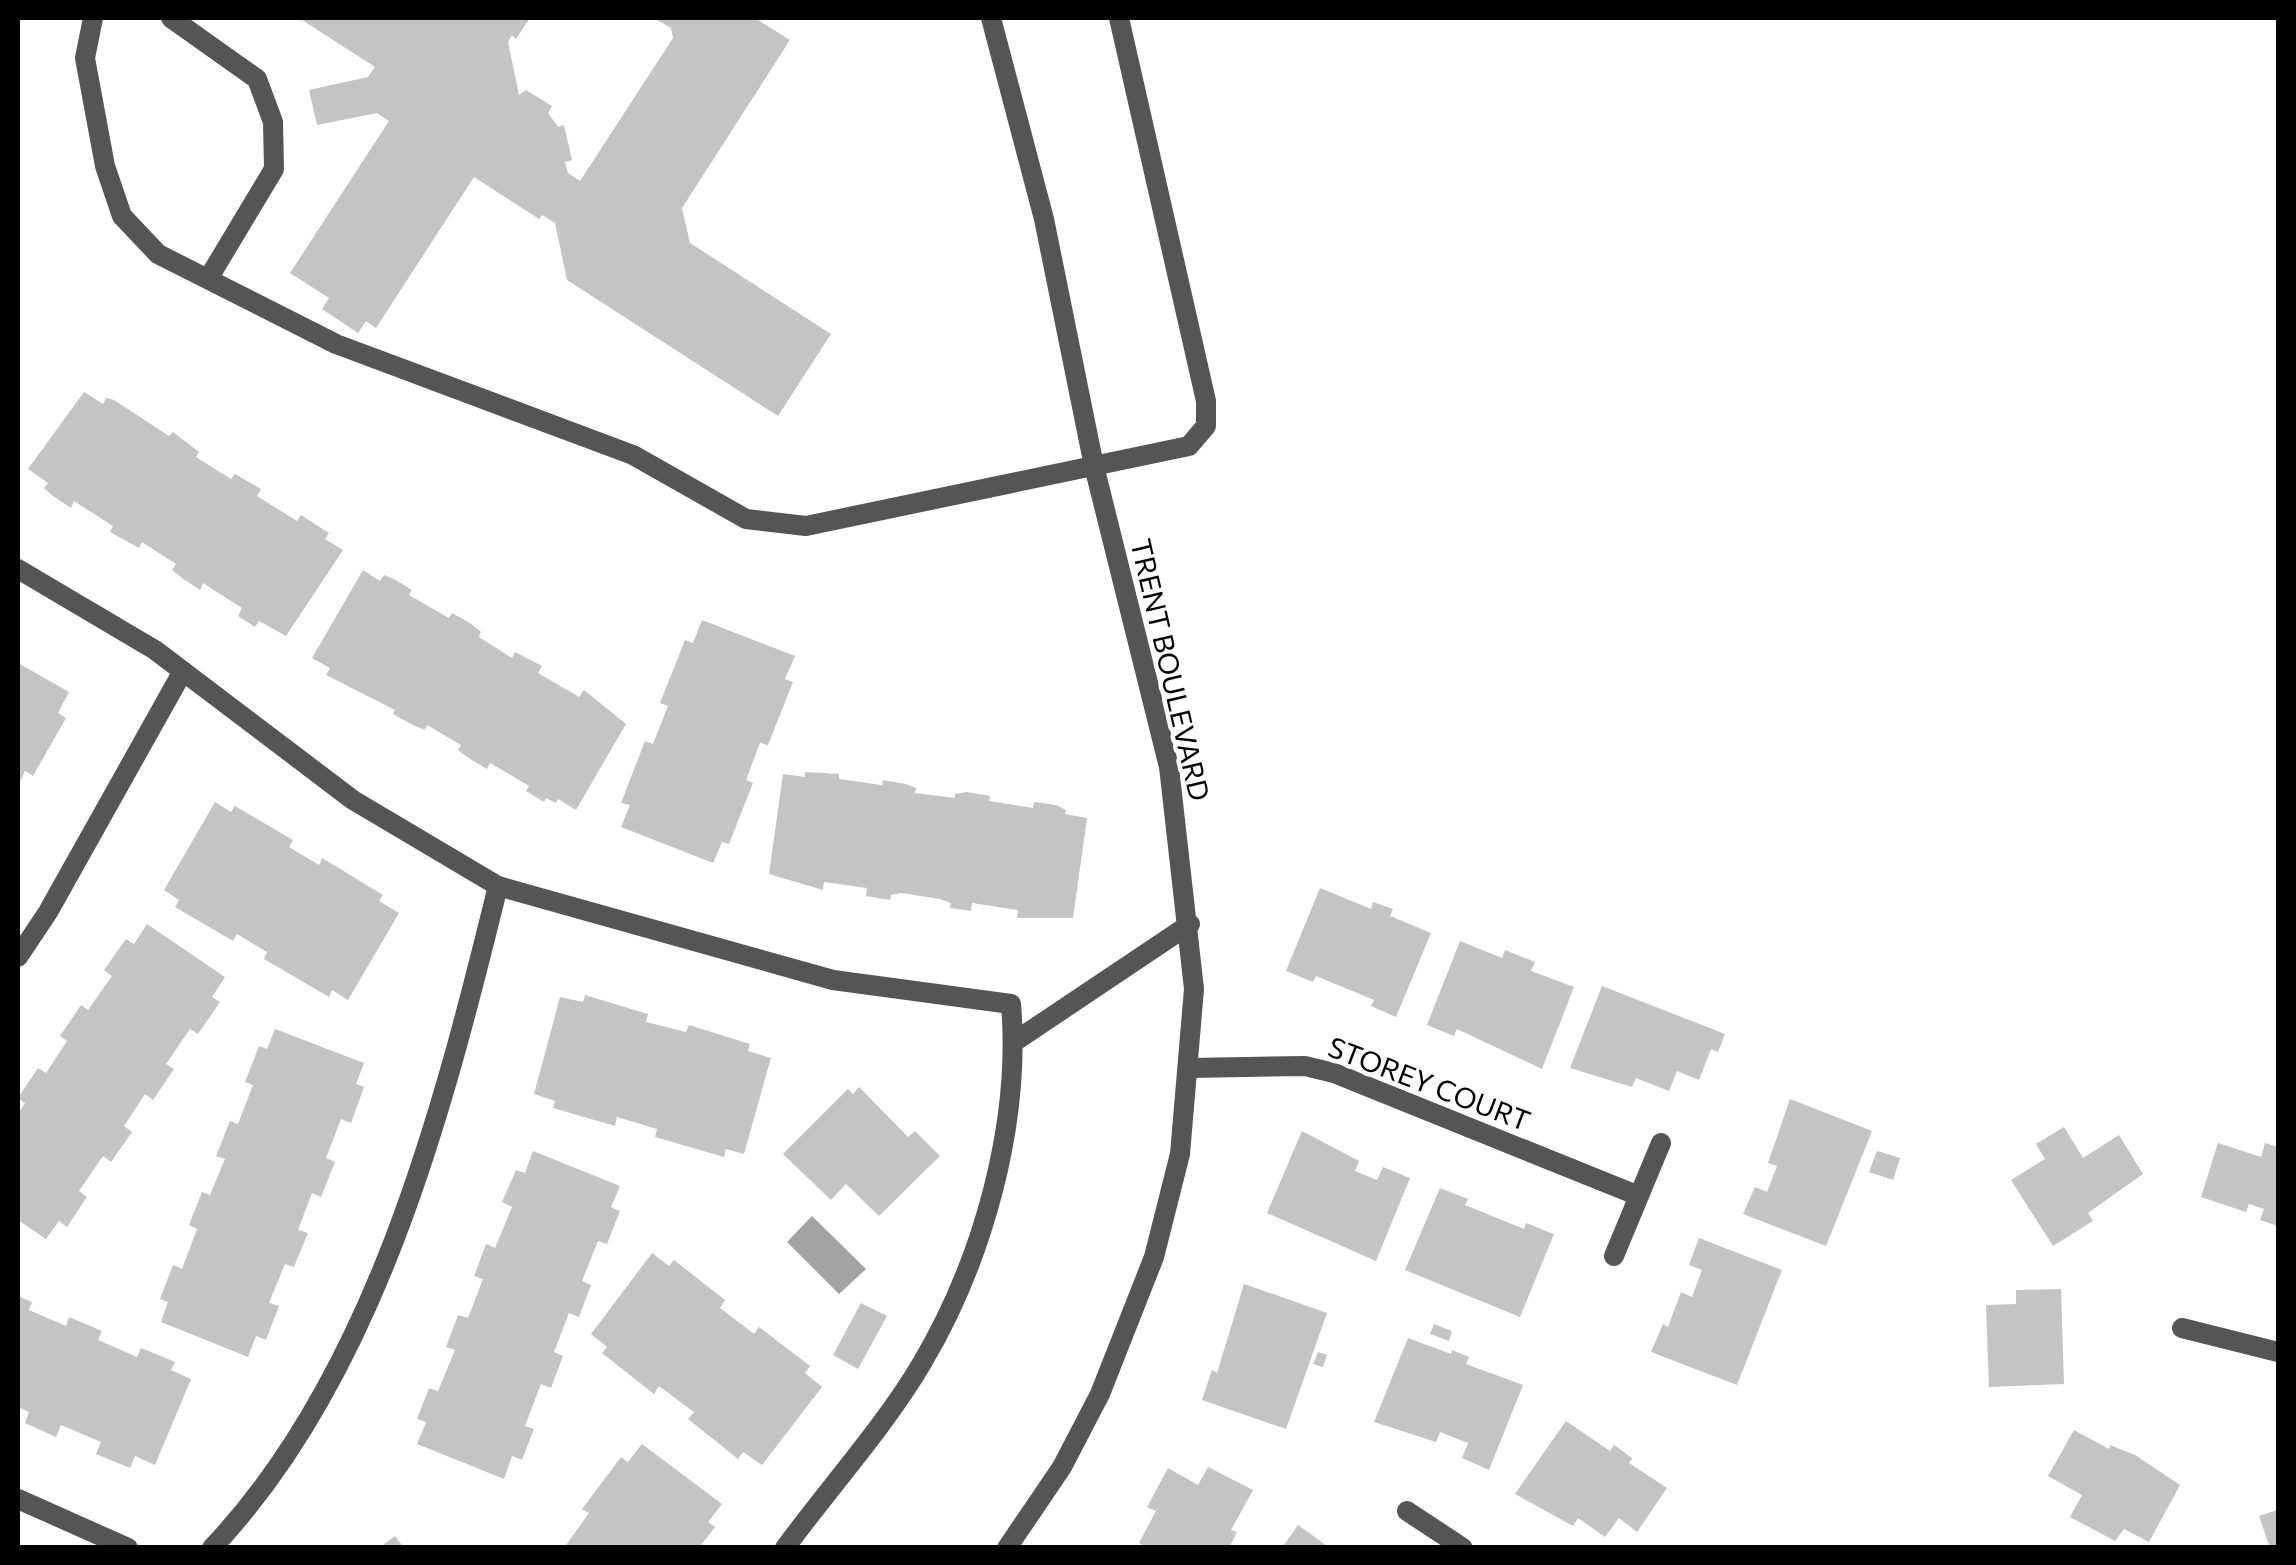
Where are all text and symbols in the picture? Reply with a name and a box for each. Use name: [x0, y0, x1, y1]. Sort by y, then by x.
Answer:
street label: TRENT BOULEVARD: [1124, 536, 1218, 804]
street label: STOREY COURT: [1324, 1029, 1535, 1137]

